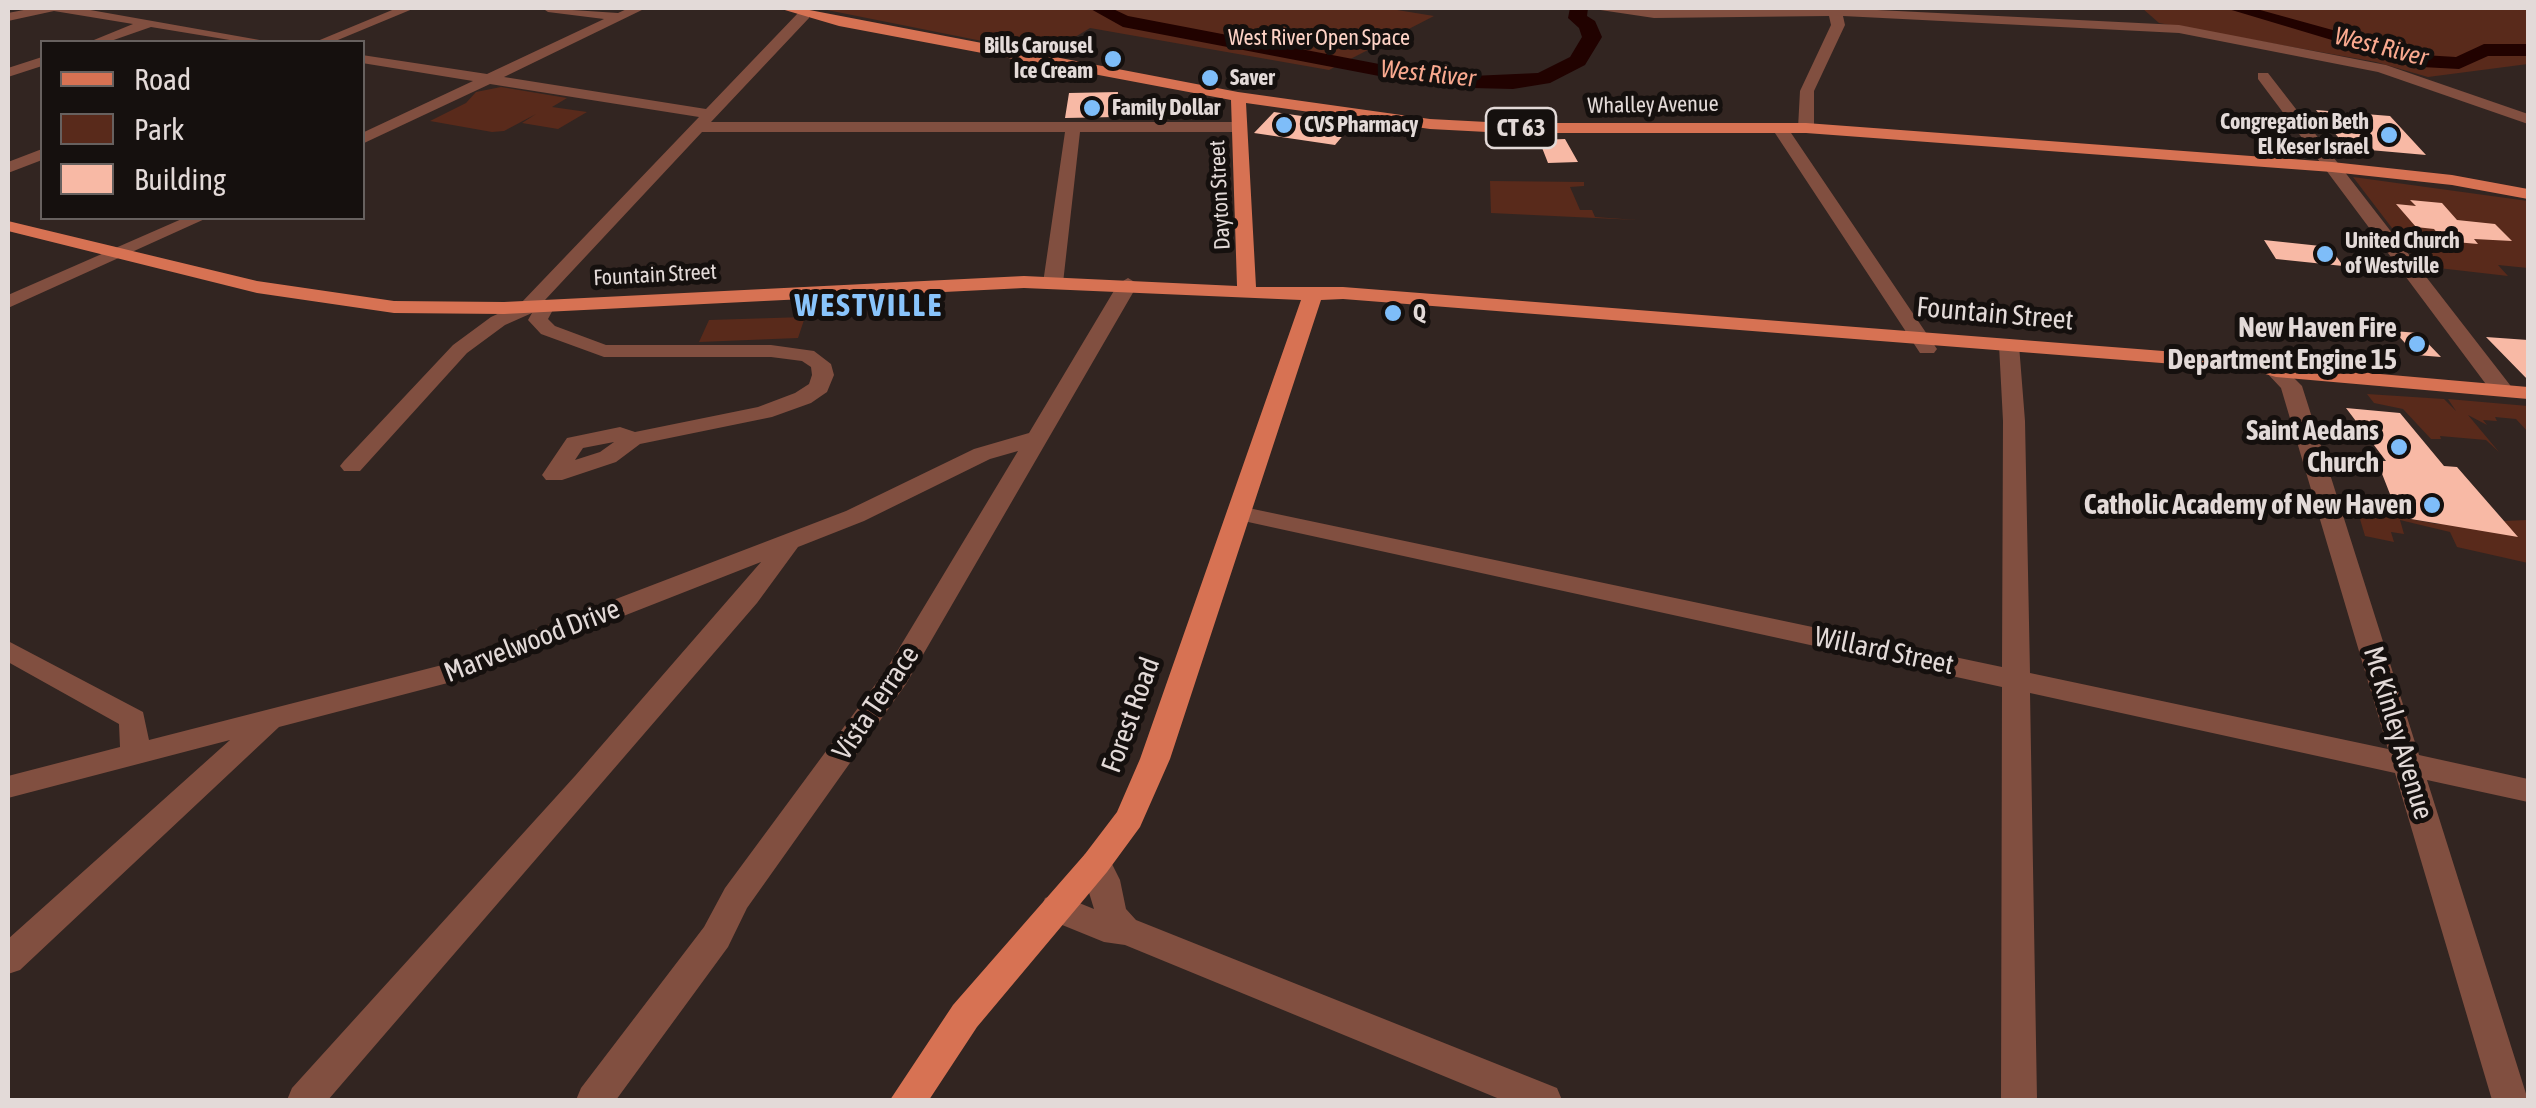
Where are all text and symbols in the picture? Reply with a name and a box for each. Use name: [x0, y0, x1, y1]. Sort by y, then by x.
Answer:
water label: West River: [2331, 21, 2431, 73]
park label: West River Open Space: [1228, 25, 1410, 51]
place label: Bills Carousel Ice Cream: [984, 33, 1093, 84]
legend: [40, 40, 365, 220]
marker: Bills Carousel Ice Cream: [1102, 48, 1124, 70]
water label: West River: [1379, 54, 1477, 94]
text: Road: [134, 62, 191, 96]
place label: Saver: [1230, 65, 1275, 91]
marker: Saver: [1199, 67, 1221, 89]
street label: Whalley Avenue: [1587, 91, 1719, 119]
place label: Family Dollar: [1112, 95, 1220, 121]
marker: Family Dollar: [1081, 97, 1103, 119]
road number: CT 63: [1486, 108, 1556, 148]
place label: Congregation Beth El Keser Israel: [2220, 109, 2369, 160]
text: Park: [134, 112, 184, 146]
place label: CVS Pharmacy: [1304, 112, 1418, 138]
marker: CVS Pharmacy: [1273, 114, 1295, 136]
marker: Congregation Beth El Keser Israel: [2378, 124, 2400, 146]
street label: Dayton Street: [1204, 139, 1236, 251]
text: Building: [134, 162, 226, 196]
place label: United Church of Westville: [2345, 228, 2460, 280]
marker: United Church of Westville: [2314, 243, 2336, 265]
street label: Fountain Street: [593, 259, 717, 291]
district label: WESTVILLE: [794, 287, 944, 325]
street label: Fountain Street: [1915, 290, 2075, 338]
place label: Q: [1413, 300, 1426, 326]
marker: Q: [1382, 302, 1404, 324]
place label: New Haven Fire Department Engine 15: [2167, 311, 2397, 377]
marker: New Haven Fire Department Engine 15: [2406, 333, 2428, 355]
place label: Saint Aedans Church: [2246, 414, 2379, 480]
marker: Saint Aedans Church: [2388, 436, 2410, 458]
place label: Catholic Academy of New Haven: [2084, 488, 2412, 522]
marker: Catholic Academy of New Haven: [2421, 494, 2443, 516]
street label: Marvelwood Drive: [439, 592, 625, 690]
street label: Willard Street: [1811, 620, 1957, 682]
street label: Vista Terrace: [826, 640, 926, 766]
street label: Mc Kinley Avenue: [2356, 642, 2440, 824]
street label: Forest Road: [1095, 653, 1167, 777]

